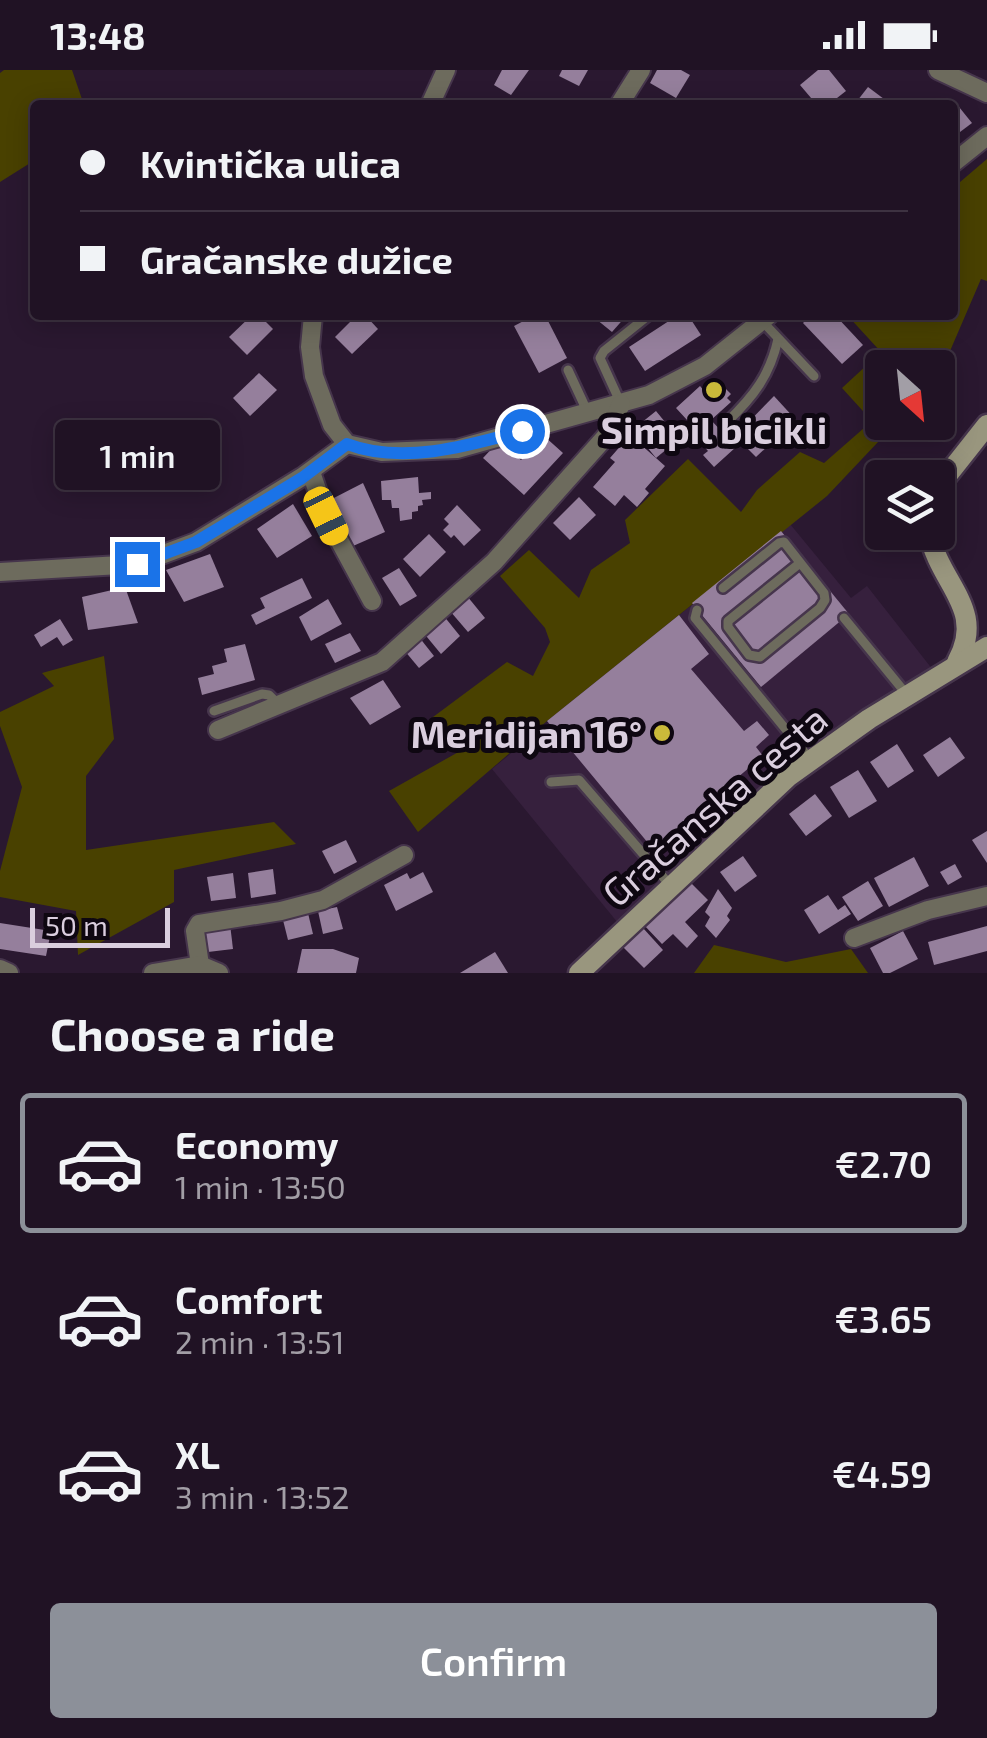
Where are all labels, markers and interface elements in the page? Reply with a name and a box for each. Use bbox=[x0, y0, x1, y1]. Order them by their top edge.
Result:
text: 13:48 bbox=[50, 12, 146, 58]
text: Kvintička ulica bbox=[140, 140, 401, 186]
text: Gračanske dužice bbox=[140, 236, 453, 282]
north arrow bbox=[865, 350, 955, 440]
map controls bbox=[865, 350, 955, 550]
marker: Simpil bicikli bbox=[703, 379, 725, 401]
place label: Simpil bicikli bbox=[601, 406, 827, 452]
route start bbox=[500, 409, 545, 454]
callout: 1 min bbox=[54, 419, 220, 489]
text: 1 min bbox=[100, 436, 175, 474]
button: layers bbox=[865, 460, 955, 550]
car bbox=[299, 482, 353, 550]
route end bbox=[115, 542, 160, 587]
street label: Gračanska cesta bbox=[592, 695, 836, 915]
place label: Meridijan 16° bbox=[411, 710, 642, 756]
marker: Meridijan 16° bbox=[651, 722, 673, 744]
scale bar bbox=[30, 903, 170, 948]
text: 50 m bbox=[45, 908, 108, 942]
text: Choose a ride bbox=[50, 1006, 335, 1060]
icon: car bbox=[55, 1118, 145, 1208]
text: Economy bbox=[175, 1121, 339, 1167]
text: €2.70 bbox=[835, 1140, 932, 1186]
text: 1 min · 13:50 bbox=[175, 1167, 346, 1205]
icon: car bbox=[55, 1273, 145, 1363]
text: Comfort bbox=[175, 1276, 323, 1322]
text: €3.65 bbox=[834, 1295, 932, 1341]
text: 2 min · 13:51 bbox=[175, 1322, 344, 1360]
icon: car bbox=[55, 1428, 145, 1518]
text: XL bbox=[175, 1431, 220, 1477]
text: €4.59 bbox=[832, 1450, 932, 1496]
text: 3 min · 13:52 bbox=[175, 1477, 350, 1515]
button: Confirm bbox=[50, 1603, 937, 1718]

